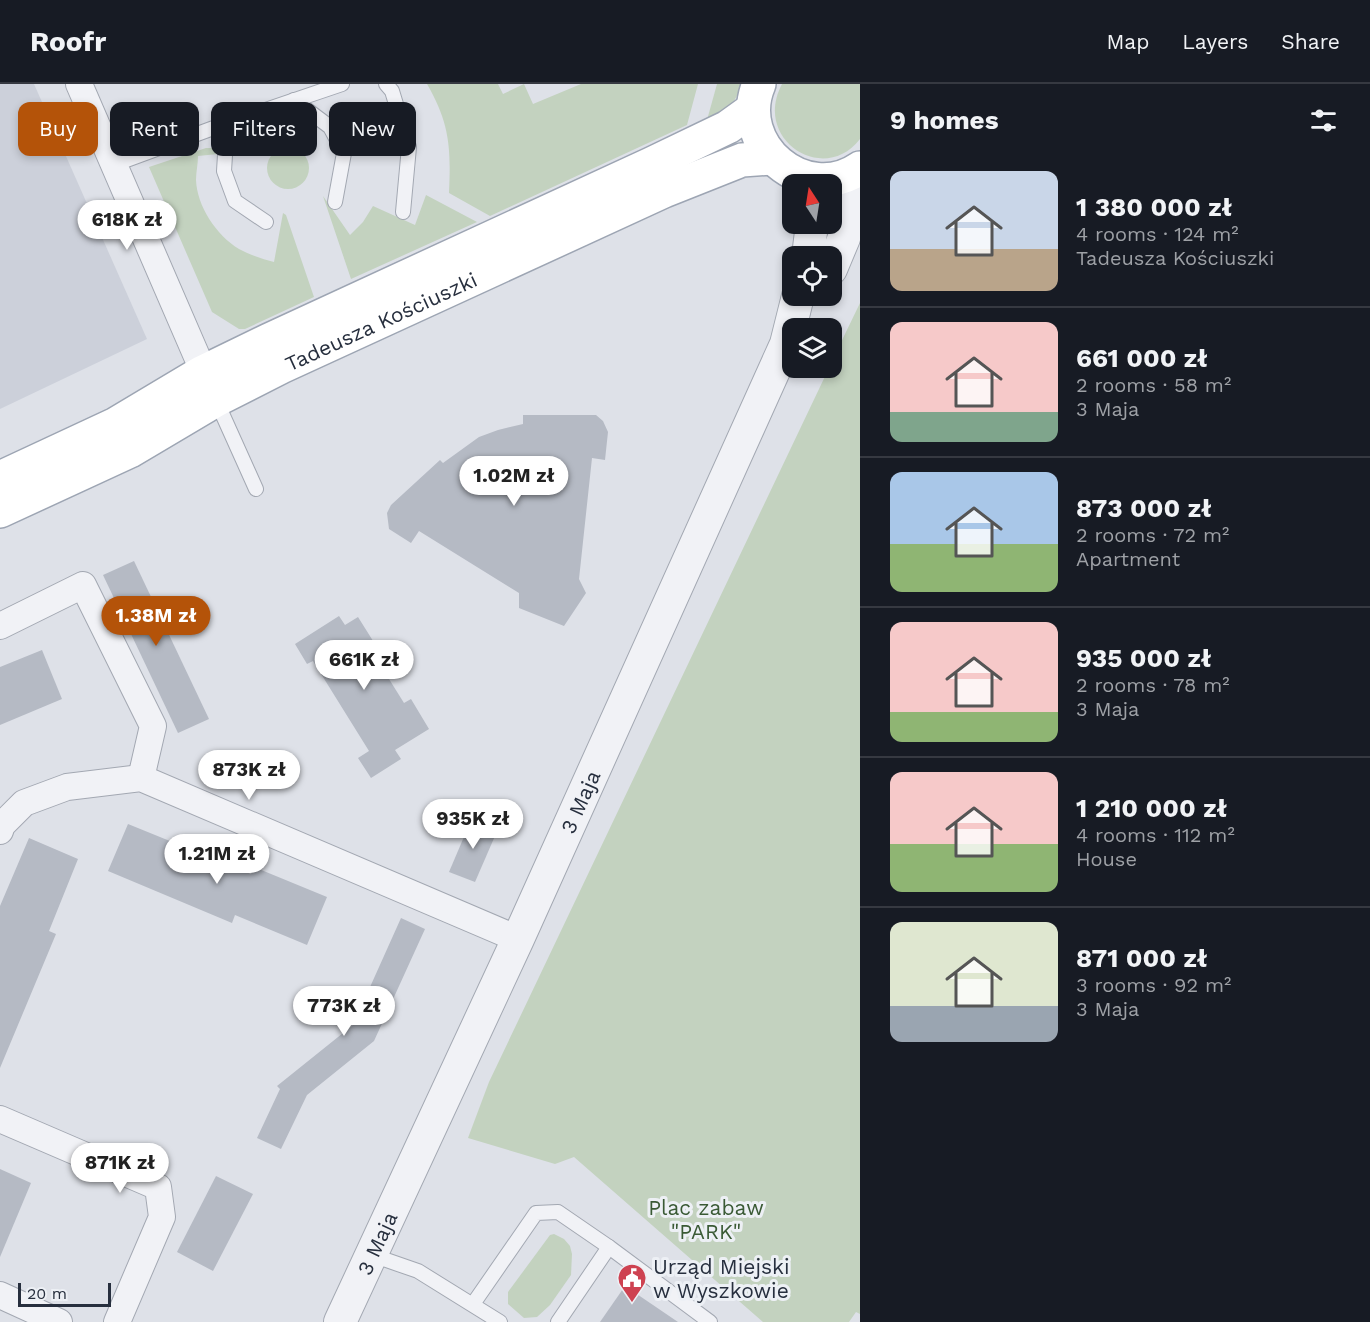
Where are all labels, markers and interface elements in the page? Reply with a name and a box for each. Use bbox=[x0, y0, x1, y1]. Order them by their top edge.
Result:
text: Roofr bbox=[30, 25, 106, 58]
text: Map bbox=[1106, 29, 1149, 54]
text: Layers bbox=[1182, 29, 1248, 54]
text: Share bbox=[1281, 29, 1340, 54]
chip: Buy bbox=[18, 102, 98, 156]
chip: Rent bbox=[110, 102, 199, 156]
chip: Filters bbox=[211, 102, 317, 156]
chip: New bbox=[329, 102, 416, 156]
icon: filters bbox=[1307, 104, 1340, 137]
text: 9 homes bbox=[890, 105, 999, 135]
north arrow bbox=[782, 174, 842, 234]
map controls bbox=[782, 174, 842, 378]
text: 1 380 000 zł bbox=[1076, 192, 1232, 222]
icon: home bbox=[938, 195, 1010, 267]
pin: 618K zł bbox=[72, 200, 182, 251]
text: 618K zł bbox=[92, 207, 162, 231]
text: 4 rooms · 124 m² bbox=[1076, 222, 1239, 246]
button: locate bbox=[782, 246, 842, 306]
text: Tadeusza Kościuszki bbox=[1076, 246, 1274, 270]
street label: Tadeusza Kościuszki bbox=[281, 266, 481, 376]
button: layers bbox=[782, 318, 842, 378]
text: 661 000 zł bbox=[1076, 343, 1208, 373]
icon: home bbox=[938, 346, 1010, 418]
text: 2 rooms · 58 m² bbox=[1076, 373, 1231, 397]
text: 3 Maja bbox=[1076, 397, 1139, 421]
pin: 1.02M zł bbox=[452, 456, 576, 507]
text: 1.02M zł bbox=[473, 463, 555, 487]
text: 873 000 zł bbox=[1076, 493, 1212, 523]
icon: home bbox=[938, 496, 1010, 568]
text: 2 rooms · 72 m² bbox=[1076, 523, 1229, 547]
text: Apartment bbox=[1076, 547, 1180, 571]
pin: 1.38M zł bbox=[94, 596, 218, 647]
text: 1.38M zł bbox=[115, 603, 197, 627]
pin: 661K zł bbox=[309, 640, 419, 691]
text: 935 000 zł bbox=[1076, 643, 1211, 673]
icon: home bbox=[938, 646, 1010, 718]
text: 661K zł bbox=[329, 647, 399, 671]
text: 2 rooms · 78 m² bbox=[1076, 673, 1230, 697]
text: 3 Maja bbox=[1076, 697, 1139, 721]
pin: 873K zł bbox=[194, 750, 304, 801]
text: 873K zł bbox=[212, 757, 286, 781]
street label: 3 Maja bbox=[555, 766, 605, 837]
text: 1 210 000 zł bbox=[1076, 793, 1227, 823]
icon: home bbox=[938, 796, 1010, 868]
pin: 935K zł bbox=[418, 799, 528, 850]
text: 935K zł bbox=[436, 806, 510, 830]
text: 4 rooms · 112 m² bbox=[1076, 823, 1235, 847]
pin: 1.21M zł bbox=[155, 834, 279, 885]
text: 1.21M zł bbox=[178, 841, 256, 865]
text: House bbox=[1076, 847, 1137, 871]
text: 871 000 zł bbox=[1076, 943, 1207, 973]
icon: home bbox=[938, 946, 1010, 1018]
text: 3 rooms · 92 m² bbox=[1076, 973, 1231, 997]
pin: 773K zł bbox=[289, 986, 399, 1037]
text: 773K zł bbox=[307, 993, 381, 1017]
text: 3 Maja bbox=[1076, 997, 1139, 1021]
pin: 871K zł bbox=[65, 1143, 175, 1194]
text: 871K zł bbox=[85, 1150, 155, 1174]
park label: Plac zabaw "PARK" bbox=[648, 1195, 764, 1244]
street label: 3 Maja bbox=[351, 1208, 402, 1279]
place label: Urząd Miejski w Wyszkowie bbox=[653, 1254, 790, 1303]
public building icon: Urząd Miejski w Wyszkowie bbox=[616, 1262, 648, 1304]
scale bar bbox=[18, 1280, 111, 1308]
text: 20 m bbox=[27, 1284, 67, 1303]

